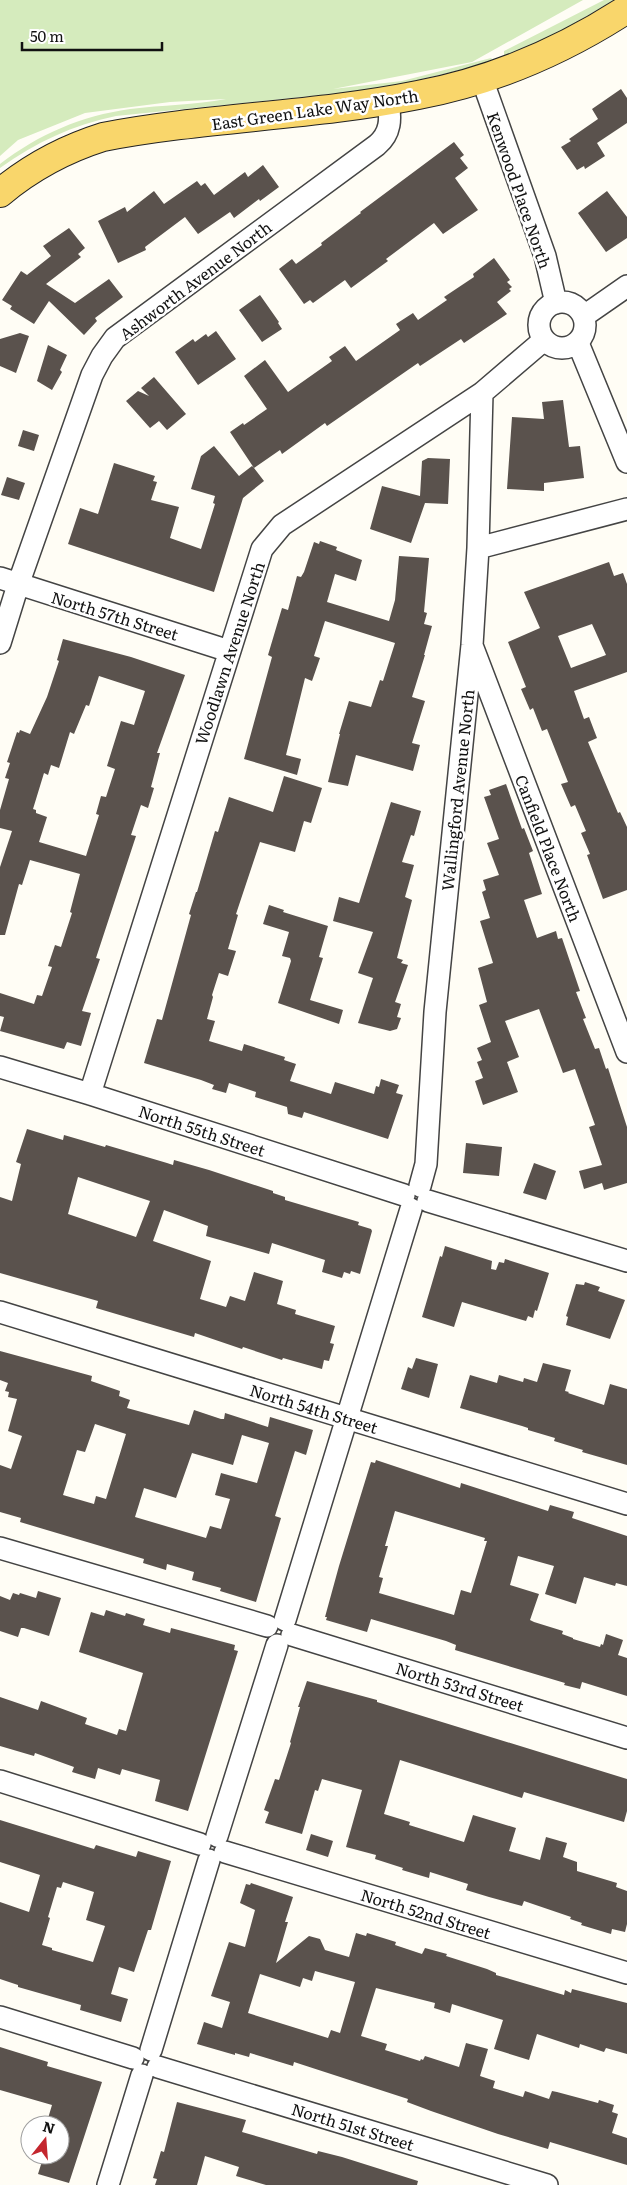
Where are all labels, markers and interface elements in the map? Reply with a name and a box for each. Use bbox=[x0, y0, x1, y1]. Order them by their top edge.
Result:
scale bar bbox=[22, 20, 162, 52]
text: 50 m bbox=[30, 24, 64, 47]
street label: East Green Lake Way North bbox=[210, 83, 420, 135]
street label: Kenwood Place North bbox=[482, 108, 558, 272]
street label: Ashworth Avenue North bbox=[114, 214, 277, 345]
street label: Woodlawn Avenue North bbox=[188, 558, 270, 748]
street label: North 57th Street bbox=[48, 584, 182, 646]
street label: Wallingford Avenue North bbox=[434, 687, 480, 892]
street label: Canfield Place North bbox=[510, 771, 588, 925]
street label: North 55th Street bbox=[136, 1098, 269, 1162]
street label: North 54th Street bbox=[247, 1377, 381, 1439]
street label: North 53rd Street bbox=[393, 1655, 527, 1717]
street label: North 52nd Street bbox=[358, 1882, 495, 1944]
street label: North 51st Street bbox=[289, 2096, 418, 2156]
north arrow bbox=[20, 2115, 70, 2165]
text: N bbox=[41, 2115, 58, 2138]

